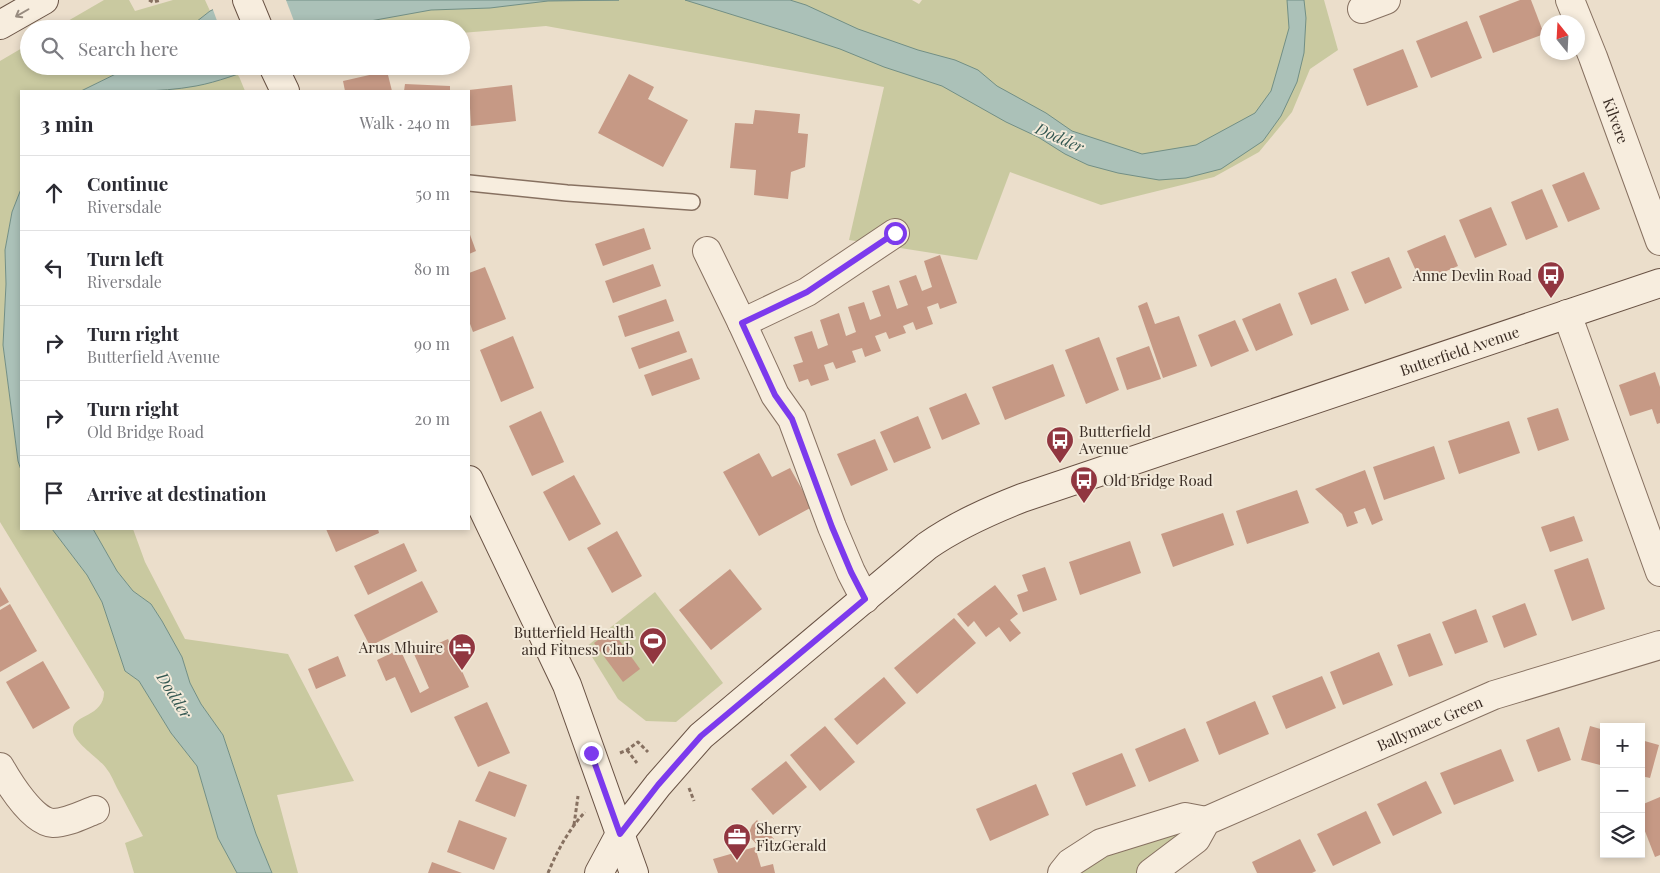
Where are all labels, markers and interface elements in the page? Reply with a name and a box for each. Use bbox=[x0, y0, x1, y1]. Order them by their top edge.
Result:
one-way arrow bbox=[15, 8, 30, 18]
north arrow bbox=[1540, 15, 1585, 60]
search box bbox=[20, 20, 470, 75]
icon: search bbox=[38, 34, 66, 62]
text: Search here bbox=[78, 35, 178, 61]
street label: Kilvere bbox=[1599, 95, 1634, 146]
text: 3 min bbox=[40, 109, 94, 137]
text: Walk · 240 m bbox=[360, 112, 450, 133]
water label: Dodder bbox=[1032, 117, 1088, 157]
text: Continue bbox=[87, 170, 168, 196]
icon: ahead bbox=[40, 179, 68, 207]
text: 50 m bbox=[416, 183, 450, 204]
text: Riversdale bbox=[87, 196, 162, 217]
route start bbox=[884, 222, 907, 245]
text: Turn left bbox=[87, 245, 164, 271]
icon: left bbox=[40, 254, 68, 282]
text: 80 m bbox=[414, 258, 450, 279]
bus stop icon: Anne Devlin Road bbox=[1536, 260, 1566, 299]
place label: Anne Devlin Road bbox=[1411, 265, 1532, 285]
text: Riversdale bbox=[87, 271, 162, 292]
text: Turn right bbox=[87, 320, 179, 346]
street label: Butterfield Avenue bbox=[1397, 321, 1522, 380]
icon: right bbox=[40, 329, 68, 357]
text: 90 m bbox=[414, 333, 450, 354]
text: Butterfield Avenue bbox=[87, 346, 220, 367]
text: Turn right bbox=[87, 395, 179, 421]
icon: right bbox=[40, 404, 68, 432]
text: 20 m bbox=[415, 408, 450, 429]
text: Old Bridge Road bbox=[87, 421, 204, 442]
place label: Butterfield Avenue bbox=[1078, 421, 1151, 458]
bus stop icon: Butterfield Avenue bbox=[1045, 425, 1075, 464]
bus stop icon: Old Bridge Road bbox=[1069, 465, 1099, 504]
place label: Old Bridge Road bbox=[1103, 470, 1213, 490]
icon: arrive bbox=[40, 479, 68, 507]
text: Arrive at destination bbox=[87, 480, 267, 506]
place label: Butterfield Health and Fitness Club bbox=[514, 622, 634, 659]
sports icon: Butterfield Health and Fitness Club bbox=[638, 626, 668, 665]
hotel icon: Arus Mhuire bbox=[447, 632, 477, 671]
place label: Arus Mhuire bbox=[358, 637, 443, 657]
water label: Dodder bbox=[152, 667, 198, 723]
street label: Ballymace Green bbox=[1374, 691, 1486, 755]
map controls bbox=[1600, 723, 1645, 858]
button: + bbox=[1600, 723, 1645, 768]
route end bbox=[580, 742, 603, 765]
button: − bbox=[1600, 768, 1645, 813]
button: layers bbox=[1600, 813, 1645, 858]
place label: Sherry FitzGerald bbox=[756, 818, 827, 855]
office icon: Sherry FitzGerald bbox=[722, 822, 752, 861]

